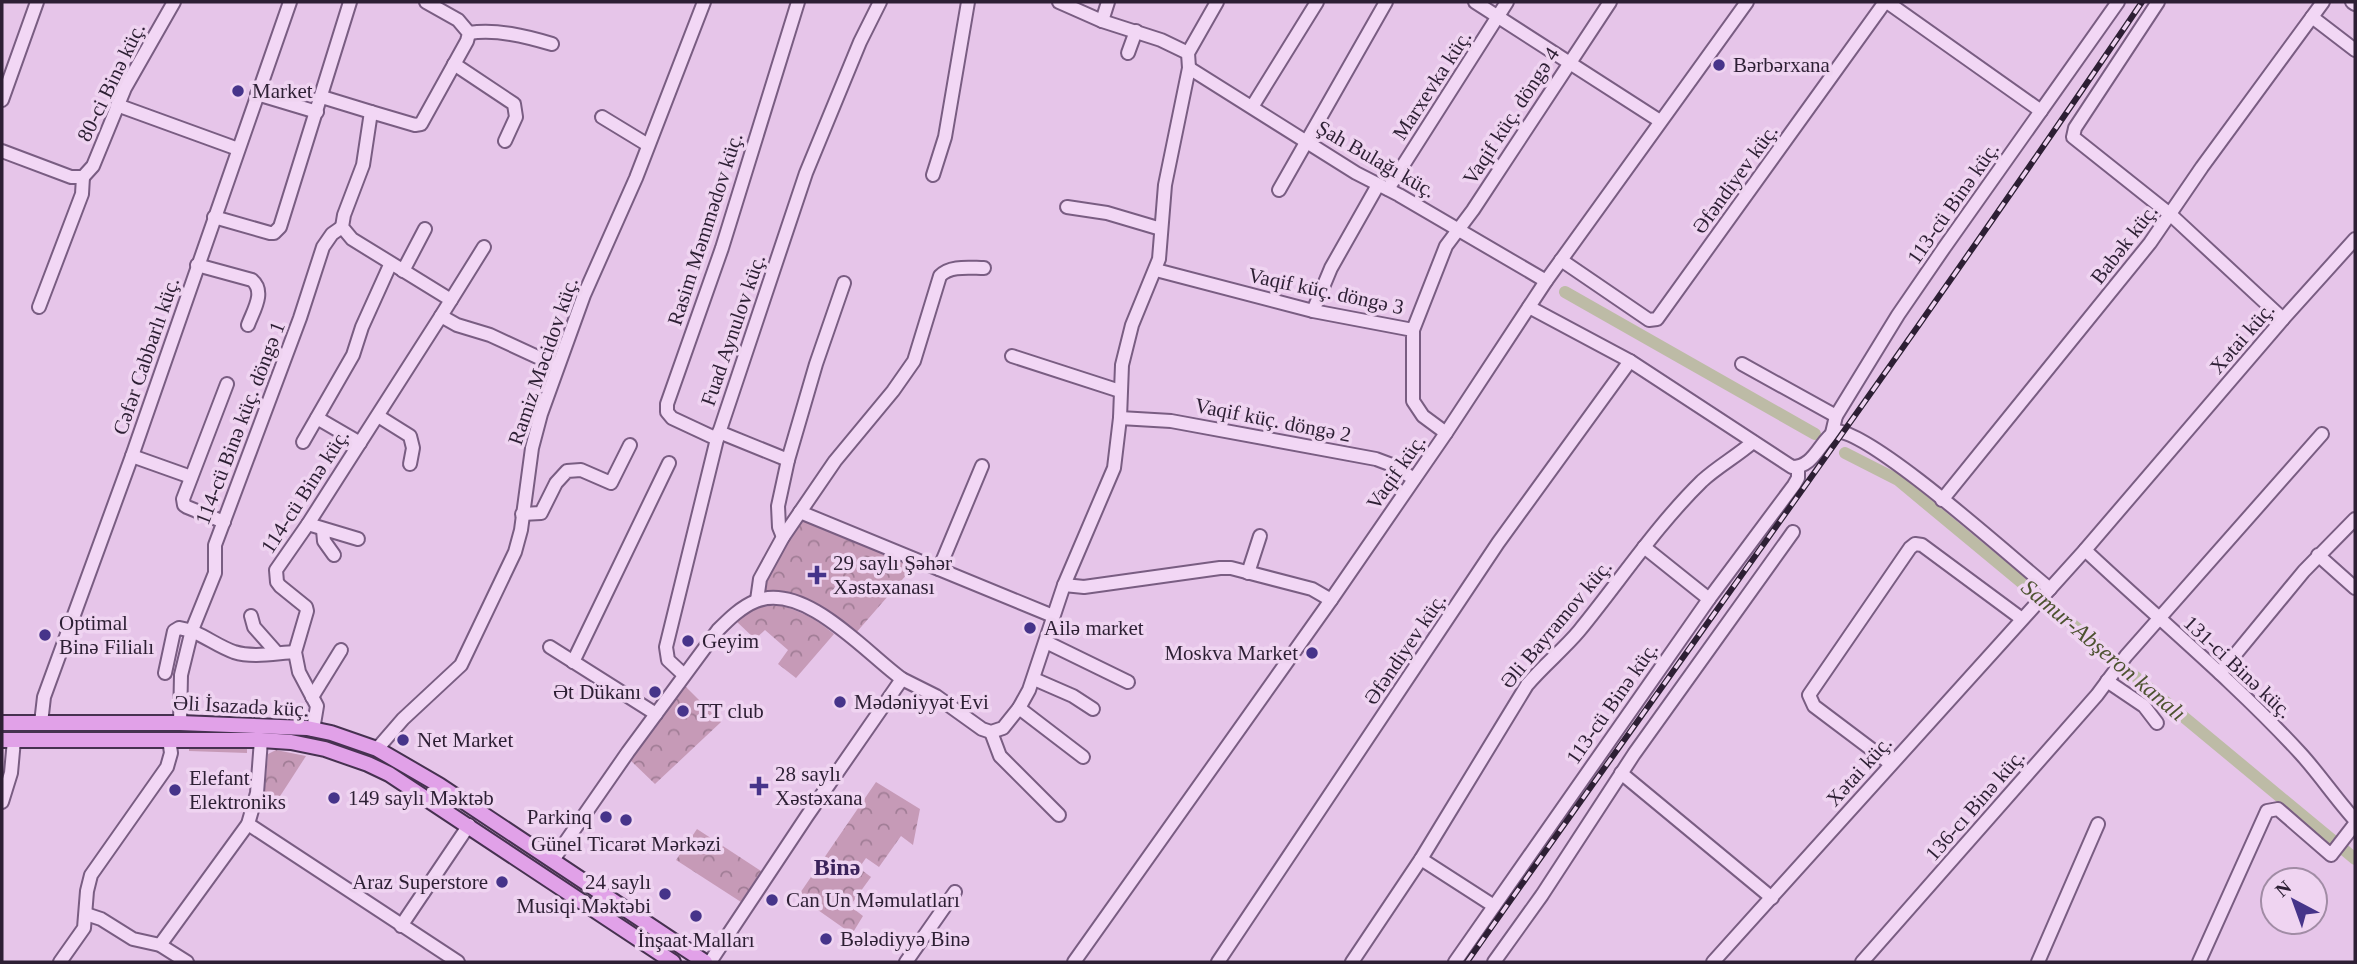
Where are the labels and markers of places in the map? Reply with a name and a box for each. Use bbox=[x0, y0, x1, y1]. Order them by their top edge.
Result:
place label: Bərbərxana bbox=[1733, 53, 1830, 77]
marker: Bərbərxana bbox=[1711, 57, 1727, 73]
place label: Market bbox=[252, 79, 313, 103]
marker: Market bbox=[230, 83, 246, 99]
place label: 29 saylı Şəhər Xəstəxanası bbox=[833, 551, 952, 599]
marker: 29 saylı Şəhər Xəstəxanası bbox=[807, 565, 827, 585]
place label: Optimal Binə Filialı bbox=[59, 611, 154, 659]
place label: Ailә market bbox=[1044, 616, 1144, 640]
marker: Ailә market bbox=[1022, 620, 1038, 636]
marker: Optimal Binə Filialı bbox=[37, 627, 53, 643]
place label: Geyim bbox=[702, 629, 759, 653]
marker: Geyim bbox=[680, 633, 696, 649]
place label: Moskva Market bbox=[1164, 641, 1298, 665]
marker: Moskva Market bbox=[1304, 645, 1320, 661]
place label: Ət Dükanı bbox=[553, 680, 641, 704]
marker: Ət Dükanı bbox=[647, 684, 663, 700]
place label: Mədəniyyət Evi bbox=[854, 690, 989, 714]
marker: Mədəniyyət Evi bbox=[832, 694, 848, 710]
place label: TT club bbox=[697, 699, 764, 723]
marker: TT club bbox=[675, 703, 691, 719]
place label: Net Market bbox=[417, 728, 513, 752]
marker: Net Market bbox=[395, 732, 411, 748]
place label: 28 saylı Xəstəxana bbox=[775, 762, 863, 810]
place label: Elefant Elektroniks bbox=[189, 766, 286, 814]
marker: 28 saylı Xəstəxana bbox=[749, 776, 769, 796]
marker: Elefant Elektroniks bbox=[167, 782, 183, 798]
place label: 149 saylı Məktəb bbox=[348, 786, 494, 810]
marker: 149 saylı Məktəb bbox=[326, 790, 342, 806]
place label: Parkinq bbox=[527, 805, 592, 829]
marker: Parkinq bbox=[598, 809, 614, 825]
marker: Günel Ticarət Mərkəzi bbox=[618, 812, 634, 828]
place label: Günel Ticarət Mərkəzi bbox=[531, 832, 721, 856]
place label: Araz Superstore bbox=[352, 870, 488, 894]
place label: 24 saylı Musiqi Məktəbi bbox=[516, 870, 651, 918]
marker: Araz Superstore bbox=[494, 874, 510, 890]
marker: 24 saylı Musiqi Məktəbi bbox=[657, 886, 673, 902]
place label: Can Un Məmulatları bbox=[786, 888, 960, 912]
marker: Can Un Məmulatları bbox=[764, 892, 780, 908]
marker: İnşaat Malları bbox=[688, 908, 704, 924]
place label: Bələdiyyə Binə bbox=[840, 927, 970, 951]
place label: İnşaat Malları bbox=[637, 928, 755, 952]
marker: Bələdiyyə Binə bbox=[818, 931, 834, 947]

